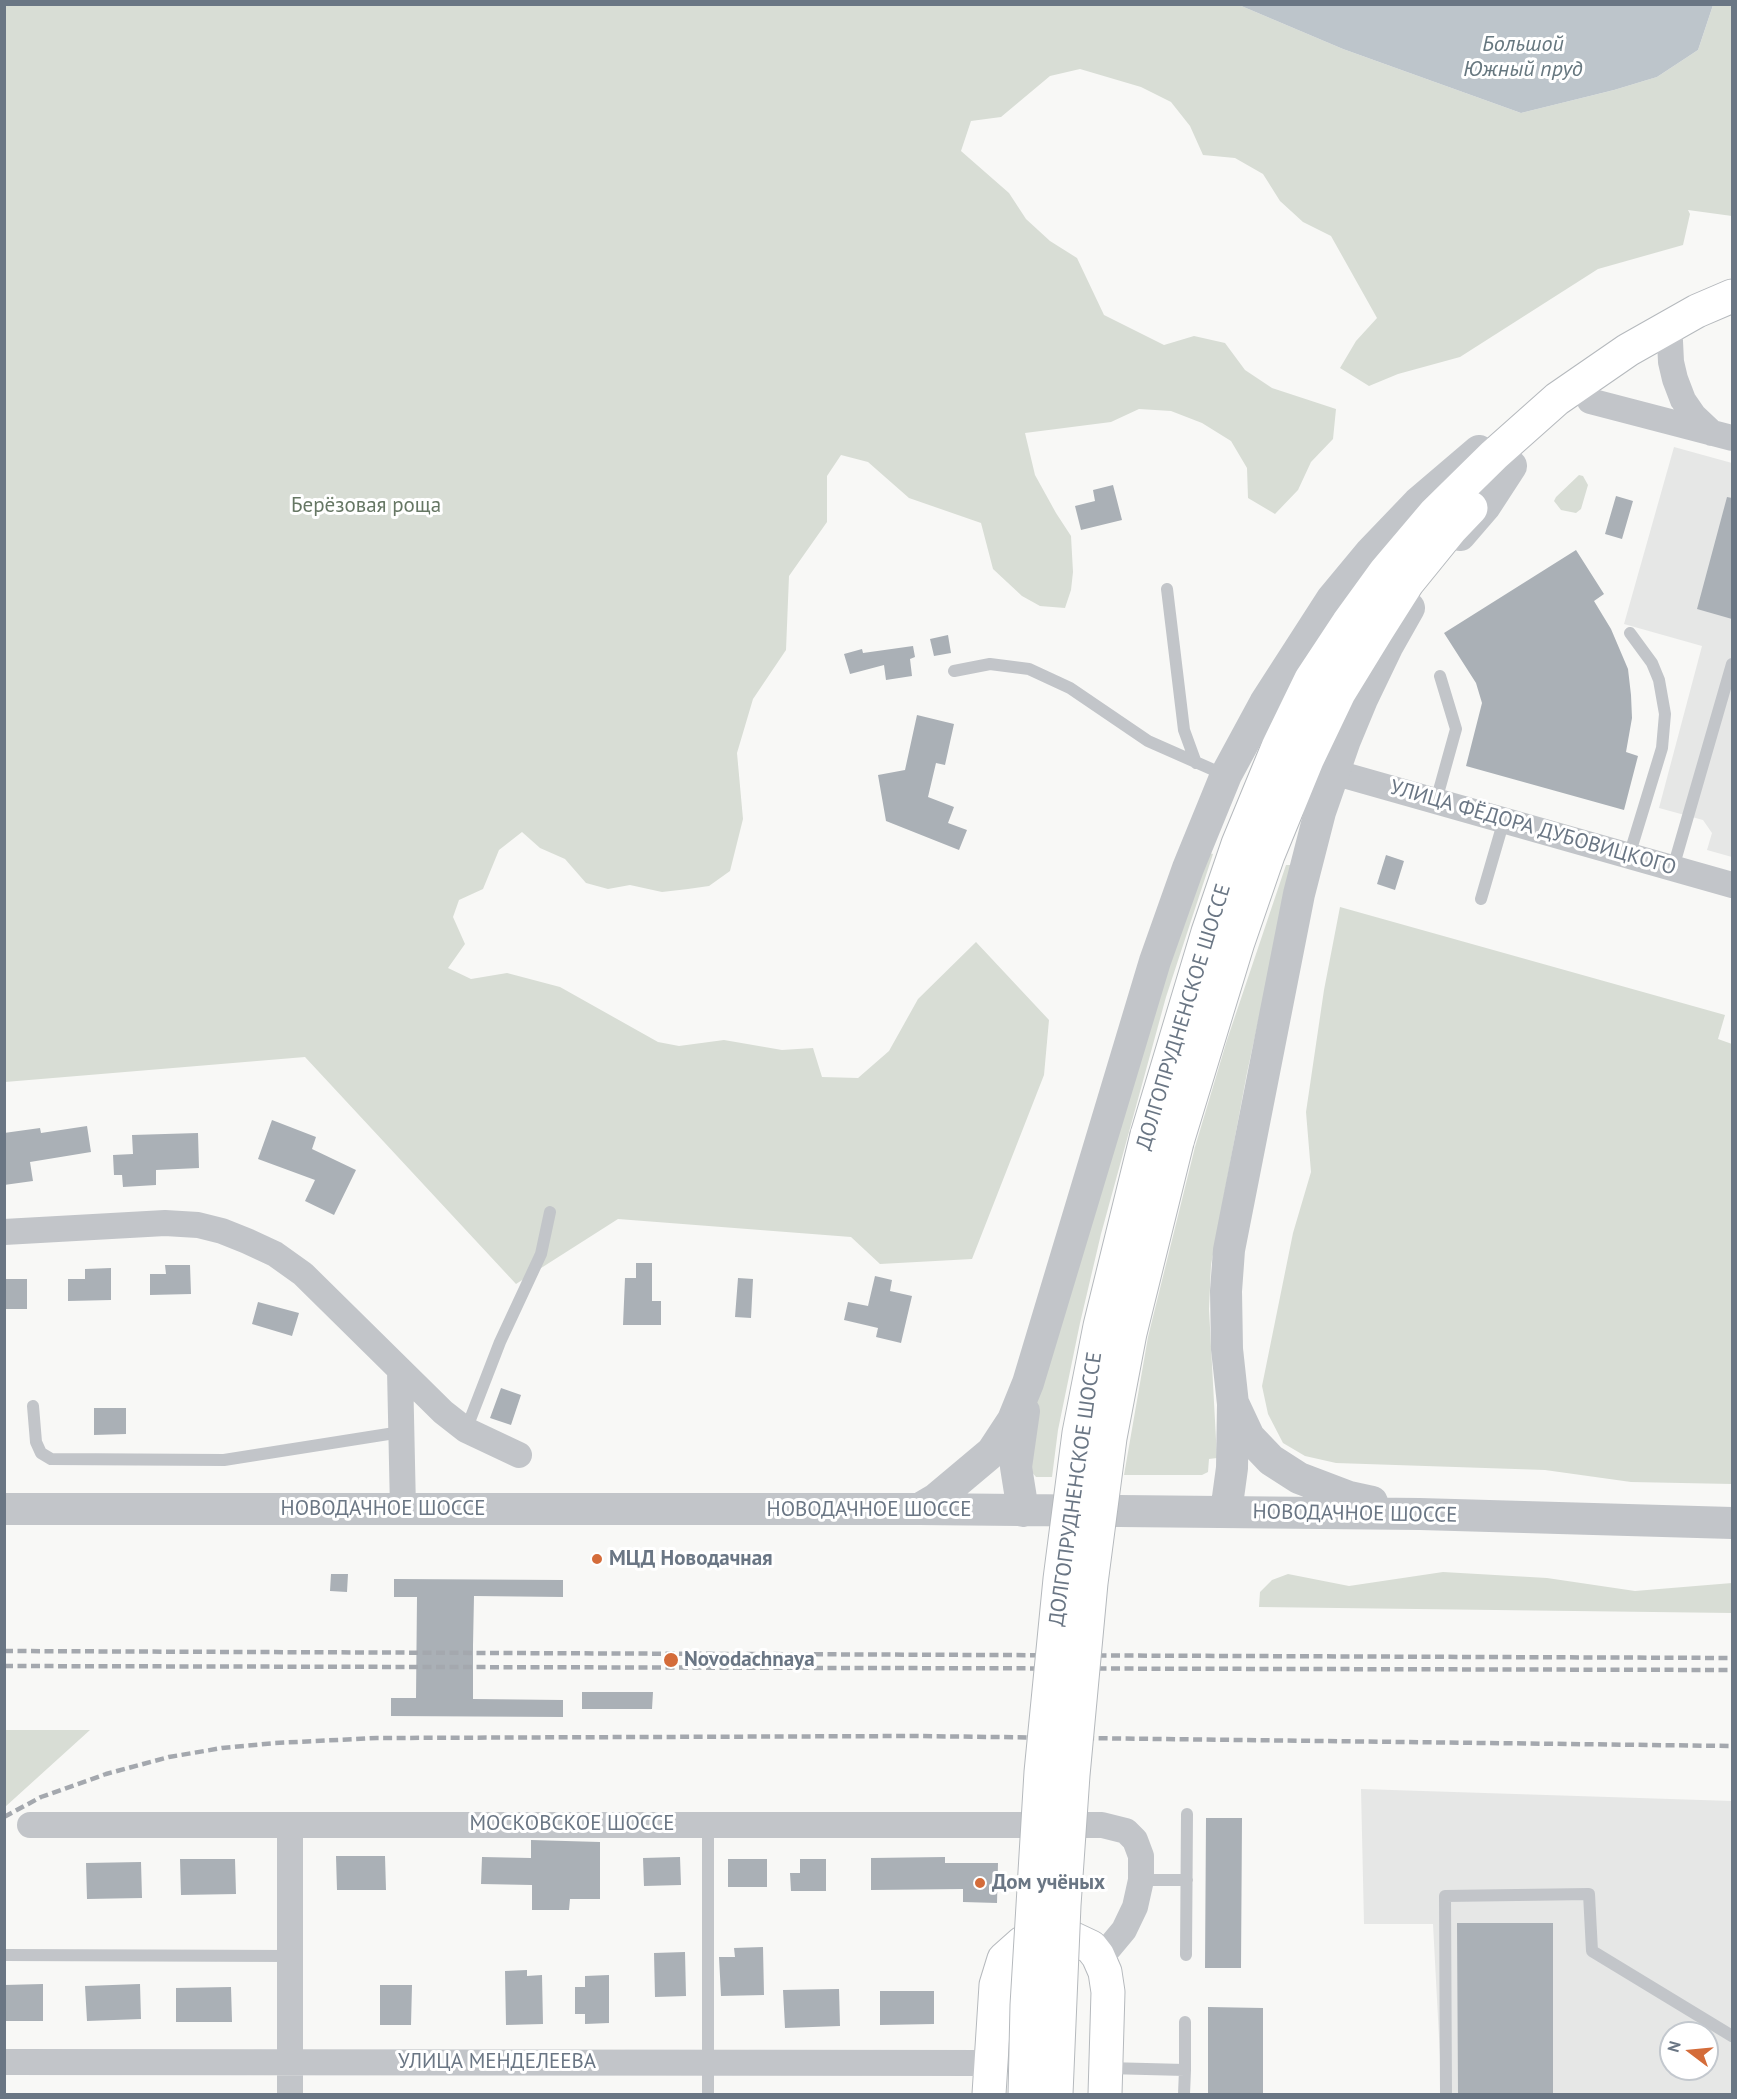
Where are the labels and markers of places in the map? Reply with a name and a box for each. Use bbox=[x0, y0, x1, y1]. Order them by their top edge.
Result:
place label: МЦД Новодачная bbox=[609, 1546, 773, 1572]
marker: МЦД Новодачная bbox=[590, 1552, 604, 1566]
place label: Novodachnaya bbox=[684, 1647, 815, 1673]
marker: Novodachnaya bbox=[662, 1651, 680, 1669]
place label: Дом учёных bbox=[992, 1870, 1105, 1896]
marker: Дом учёных bbox=[973, 1876, 987, 1890]

